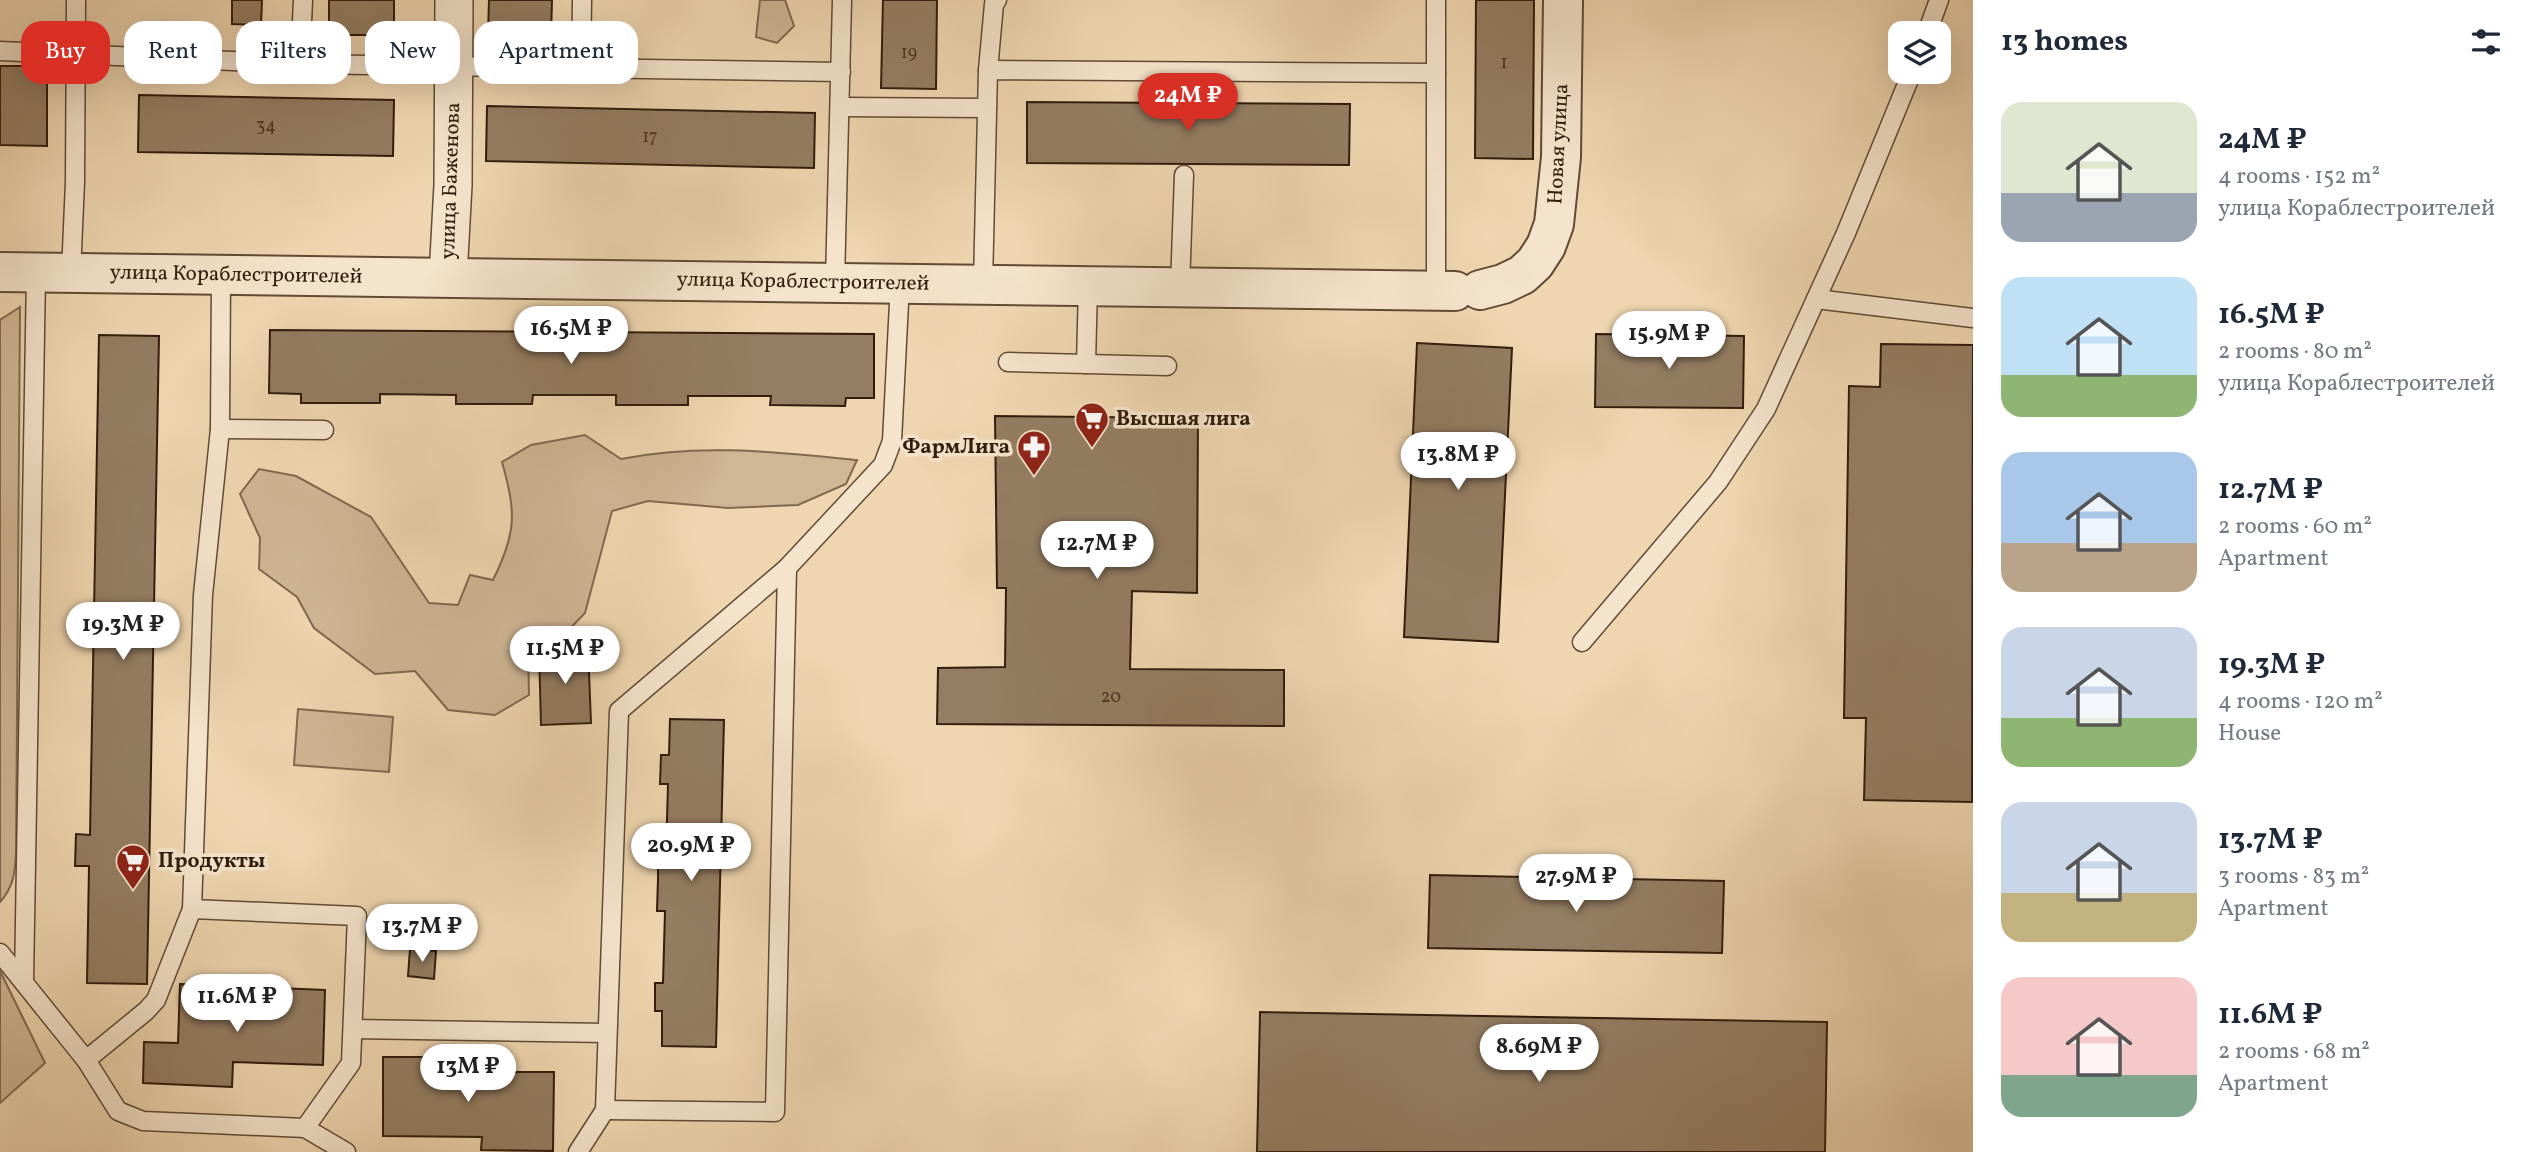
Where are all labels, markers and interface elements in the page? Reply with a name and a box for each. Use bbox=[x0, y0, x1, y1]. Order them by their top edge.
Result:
chip: Buy bbox=[21, 21, 110, 84]
chip: Rent bbox=[124, 21, 222, 84]
chip: Filters bbox=[236, 21, 351, 84]
chip: New bbox=[365, 21, 460, 84]
chip: Apartment bbox=[474, 21, 638, 84]
map controls bbox=[1888, 21, 1951, 84]
button: layers bbox=[1888, 21, 1951, 84]
text: 13 homes bbox=[2001, 21, 2128, 63]
icon: filters bbox=[2467, 23, 2505, 61]
house number: 19 bbox=[901, 41, 917, 66]
house number: 1 bbox=[1501, 51, 1507, 76]
pin: 24M ₽ bbox=[1139, 74, 1237, 133]
text: 24M ₽ bbox=[1154, 80, 1222, 112]
street label: Новая улица bbox=[1541, 83, 1577, 205]
street label: улица Баженова bbox=[434, 102, 468, 260]
house number: 34 bbox=[256, 114, 276, 139]
text: 24M ₽ bbox=[2218, 119, 2307, 161]
house number: 17 bbox=[642, 125, 658, 150]
icon: home bbox=[2057, 130, 2141, 214]
text: 4 rooms · 152 m² bbox=[2218, 161, 2380, 193]
text: улица Кораблестроителей bbox=[2218, 193, 2495, 225]
street label: улица Кораблестроителей bbox=[109, 258, 363, 292]
street label: улица Кораблестроителей bbox=[676, 265, 930, 299]
text: 16.5M ₽ bbox=[2218, 294, 2325, 336]
icon: home bbox=[2057, 305, 2141, 389]
pin: 16.5M ₽ bbox=[506, 306, 636, 366]
pin: 15.9M ₽ bbox=[1604, 312, 1734, 371]
text: 16.5M ₽ bbox=[530, 313, 612, 345]
text: 15.9M ₽ bbox=[1628, 318, 1710, 350]
text: 2 rooms · 80 m² bbox=[2218, 336, 2372, 368]
text: улица Кораблестроителей bbox=[2218, 368, 2495, 400]
supermarket icon: Высшая лига bbox=[1073, 400, 1111, 449]
place label: Высшая лига bbox=[1116, 405, 1251, 434]
pharmacy icon: ФармЛига bbox=[1015, 428, 1053, 477]
place label: ФармЛига bbox=[902, 433, 1010, 462]
pin: 13.8M ₽ bbox=[1393, 433, 1523, 492]
text: 13.8M ₽ bbox=[1417, 439, 1499, 471]
text: 12.7M ₽ bbox=[2218, 469, 2323, 511]
icon: home bbox=[2057, 480, 2141, 564]
text: 2 rooms · 60 m² bbox=[2218, 511, 2372, 543]
pin: 12.7M ₽ bbox=[1032, 522, 1162, 581]
text: 12.7M ₽ bbox=[1057, 528, 1137, 560]
text: Apartment bbox=[2218, 543, 2329, 575]
pin: 19.3M ₽ bbox=[58, 602, 188, 662]
text: 19.3M ₽ bbox=[82, 609, 164, 641]
pin: 11.5M ₽ bbox=[500, 626, 630, 686]
text: 11.5M ₽ bbox=[526, 633, 604, 665]
text: 19.3M ₽ bbox=[2218, 644, 2325, 686]
icon: home bbox=[2057, 655, 2141, 739]
house number: 20 bbox=[1101, 685, 1121, 710]
text: 4 rooms · 120 m² bbox=[2218, 686, 2383, 718]
text: House bbox=[2218, 718, 2281, 750]
text: 13.7M ₽ bbox=[2218, 819, 2323, 861]
pin: 20.9M ₽ bbox=[626, 824, 756, 883]
text: 20.9M ₽ bbox=[647, 830, 735, 862]
icon: home bbox=[2057, 830, 2141, 914]
supermarket icon: Продукты bbox=[114, 842, 152, 891]
place label: Продукты bbox=[158, 847, 265, 876]
pin: 27.9M ₽ bbox=[1511, 855, 1641, 914]
text: 27.9M ₽ bbox=[1535, 861, 1617, 893]
text: 3 rooms · 83 m² bbox=[2218, 861, 2369, 893]
text: Apartment bbox=[2218, 893, 2329, 925]
pin: 13.7M ₽ bbox=[357, 904, 487, 964]
text: 13.7M ₽ bbox=[382, 911, 462, 943]
pin: 11.6M ₽ bbox=[172, 974, 302, 1034]
text: 11.6M ₽ bbox=[197, 981, 277, 1013]
text: 11.6M ₽ bbox=[2218, 994, 2323, 1036]
icon: home bbox=[2057, 1005, 2141, 1089]
pin: 8.69M ₽ bbox=[1474, 1024, 1604, 1084]
text: 8.69M ₽ bbox=[1496, 1031, 1582, 1063]
text: 2 rooms · 68 m² bbox=[2218, 1036, 2370, 1068]
pin: 13M ₽ bbox=[419, 1044, 517, 1104]
text: 13M ₽ bbox=[436, 1051, 500, 1083]
text: Apartment bbox=[2218, 1068, 2329, 1100]

